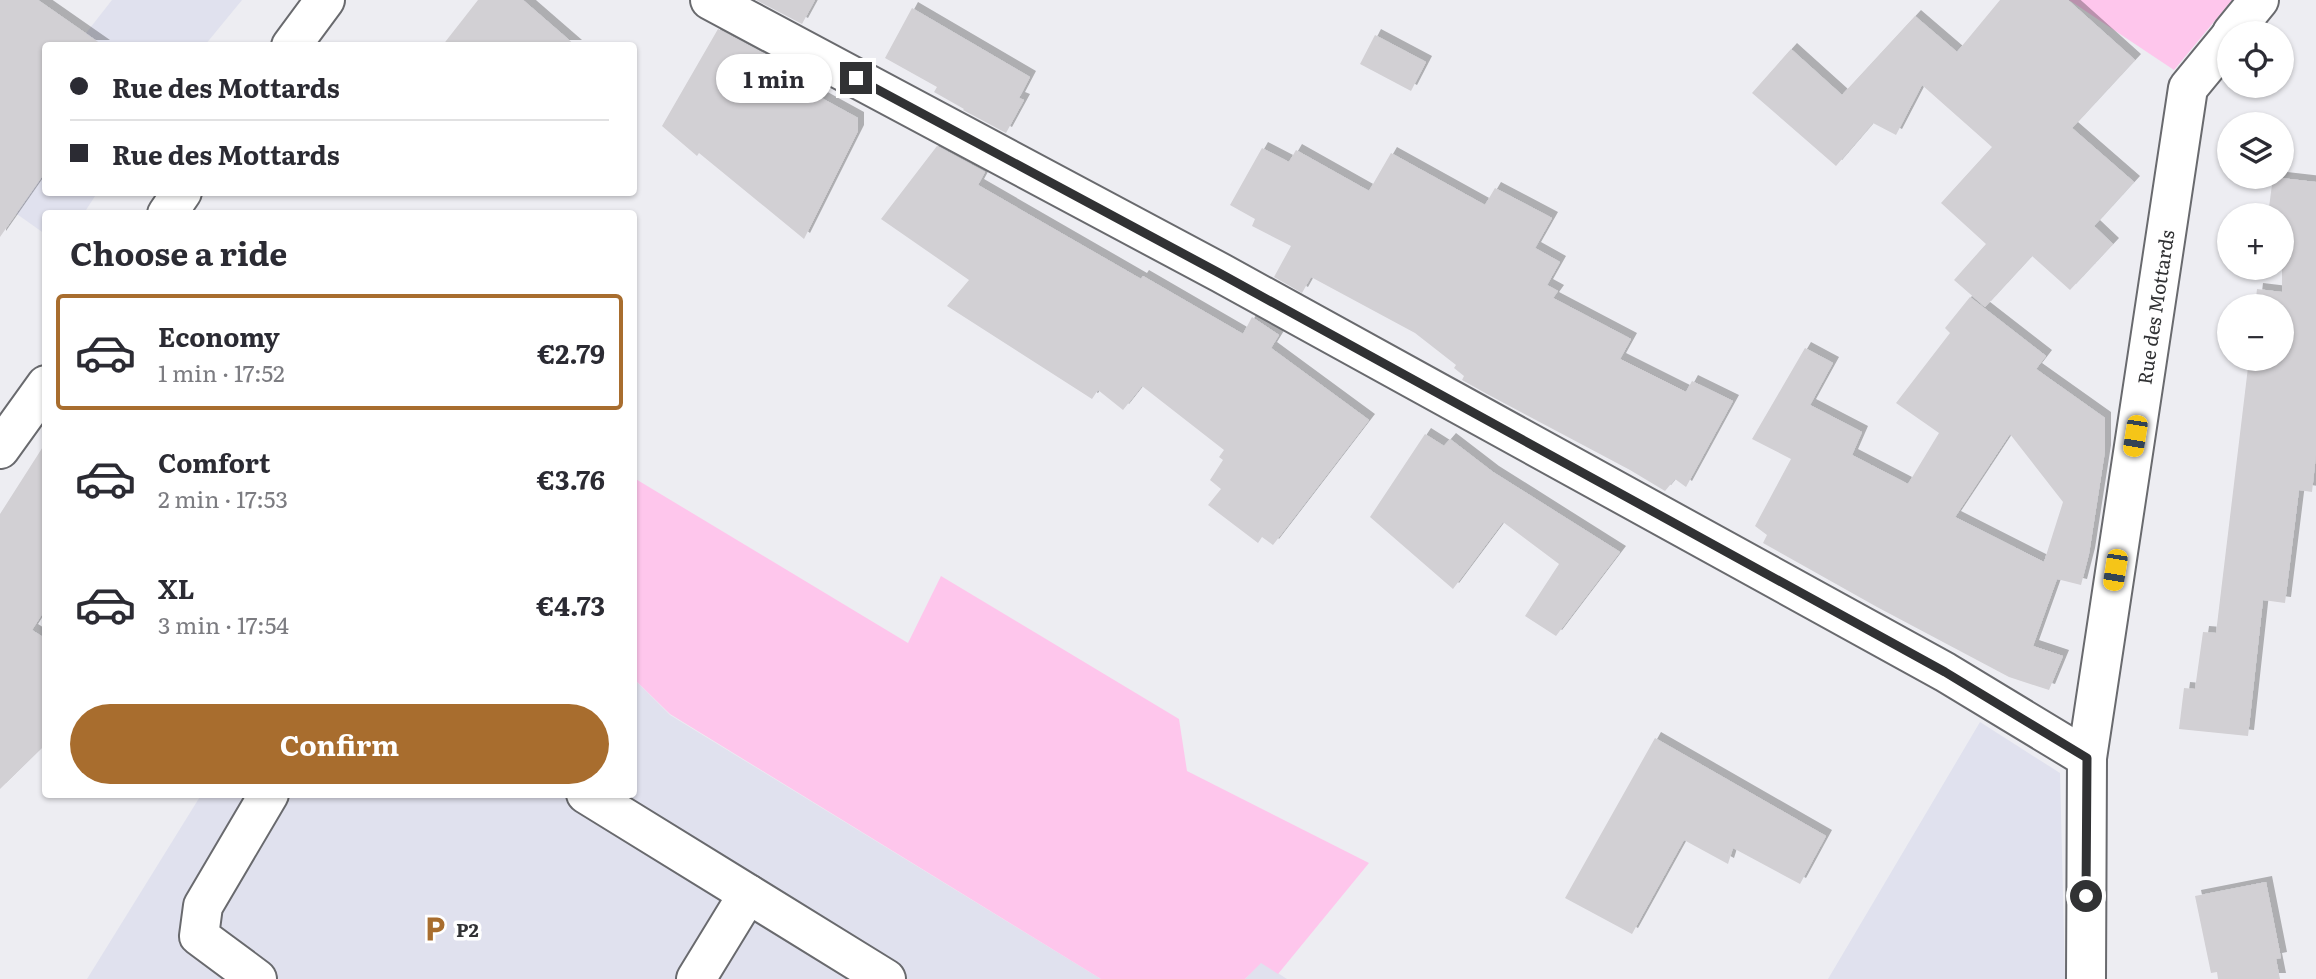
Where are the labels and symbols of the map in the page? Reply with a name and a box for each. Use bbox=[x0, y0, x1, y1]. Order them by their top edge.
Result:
callout: 1 min bbox=[716, 54, 832, 102]
route end bbox=[840, 62, 872, 94]
street label: Rue des Mottards bbox=[2130, 228, 2180, 386]
car bbox=[2122, 414, 2149, 458]
car bbox=[2102, 548, 2129, 592]
route start bbox=[2070, 880, 2102, 912]
parking icon: P2 bbox=[420, 914, 450, 944]
place label: P2 bbox=[456, 915, 479, 943]

